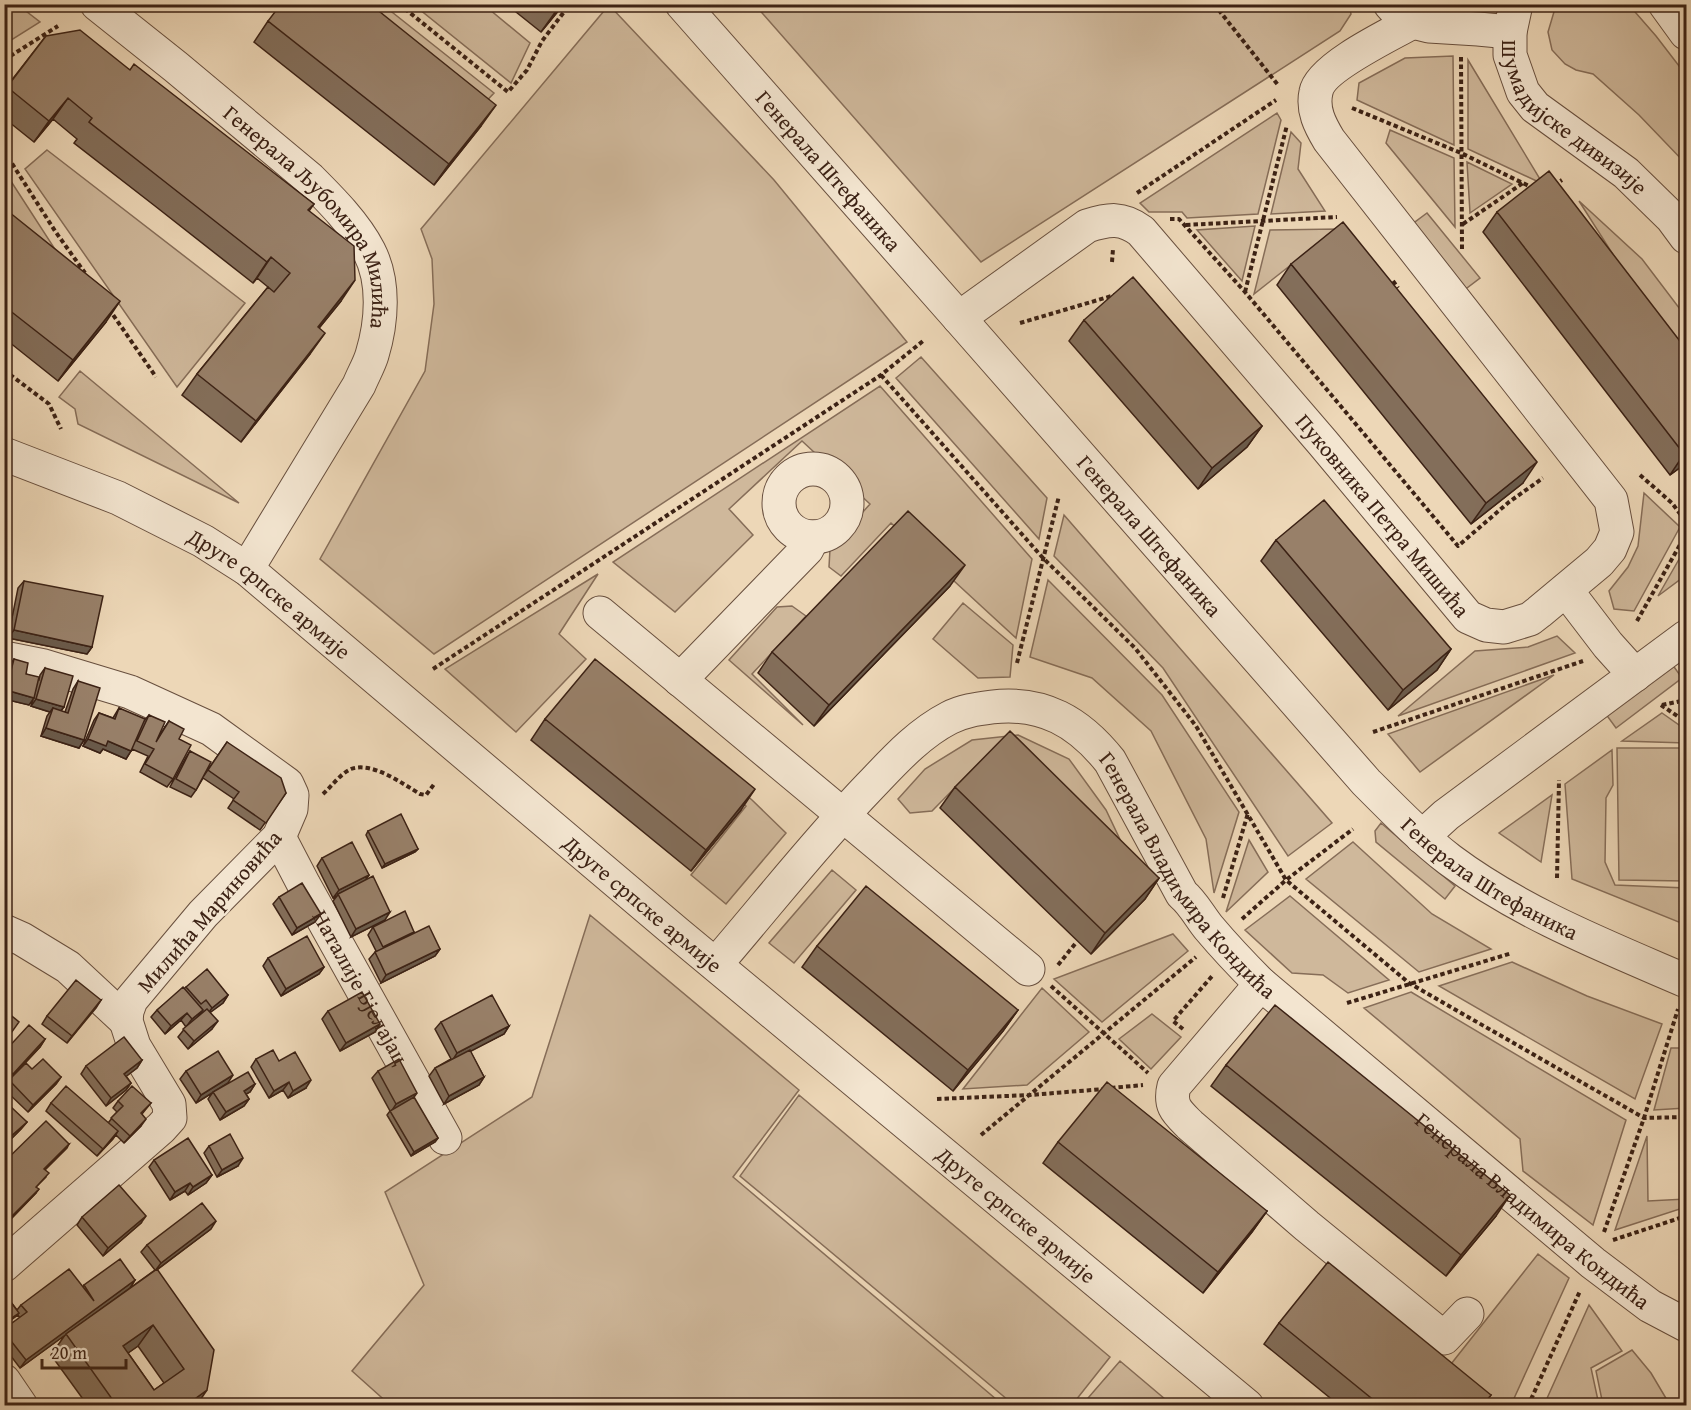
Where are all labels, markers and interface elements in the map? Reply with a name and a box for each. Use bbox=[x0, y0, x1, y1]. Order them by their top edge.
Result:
street label: Шумадијске дивизије bbox=[1494, 40, 1655, 202]
street label: Генерала Штефаника bbox=[749, 83, 909, 259]
street label: Генерала Љубомира Милића bbox=[217, 97, 396, 331]
street label: Пуковника Петра Мишића bbox=[1288, 406, 1478, 624]
street label: Генерала Штефаника bbox=[1070, 447, 1230, 624]
street label: Друге српске армије bbox=[181, 519, 358, 667]
street label: Генерала Владимира Кондића bbox=[1092, 744, 1284, 1007]
street label: Генерала Штефаника bbox=[1394, 809, 1584, 948]
street label: Милића Мариновића bbox=[129, 822, 289, 999]
street label: Друге српске армије bbox=[555, 827, 729, 980]
street label: Наталије Бјелајац bbox=[305, 904, 417, 1071]
street label: Генерала Владимира Кондића bbox=[1408, 1104, 1657, 1317]
street label: Друге српске армије bbox=[929, 1138, 1103, 1291]
scale bar bbox=[42, 1332, 126, 1370]
text: 20 m bbox=[51, 1339, 87, 1366]

